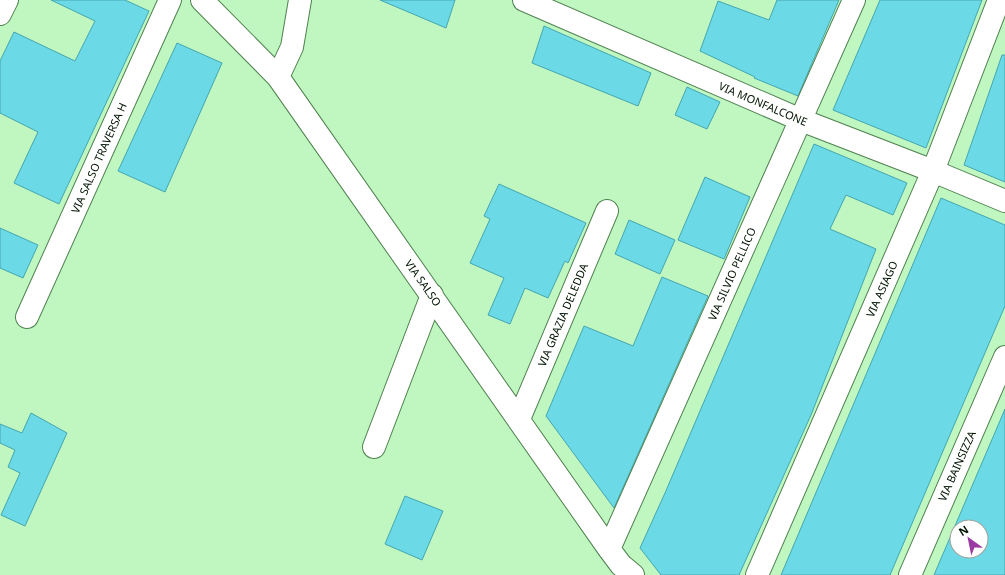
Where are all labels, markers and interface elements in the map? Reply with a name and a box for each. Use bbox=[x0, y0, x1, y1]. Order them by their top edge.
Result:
street label: VIA MONFALCONE bbox=[717, 78, 810, 129]
street label: VIA SALSO TRAVERSA H bbox=[67, 100, 130, 216]
street label: VIA SILVIO PELLICO bbox=[704, 225, 759, 323]
street label: VIA SALSO bbox=[402, 256, 445, 309]
street label: VIA ASIAGO bbox=[862, 258, 901, 319]
street label: VIA GRAZIA DELEDDA bbox=[534, 260, 591, 369]
street label: VIA BAINSIZZA bbox=[934, 427, 979, 504]
north arrow bbox=[949, 519, 989, 559]
text: N bbox=[955, 521, 971, 539]

